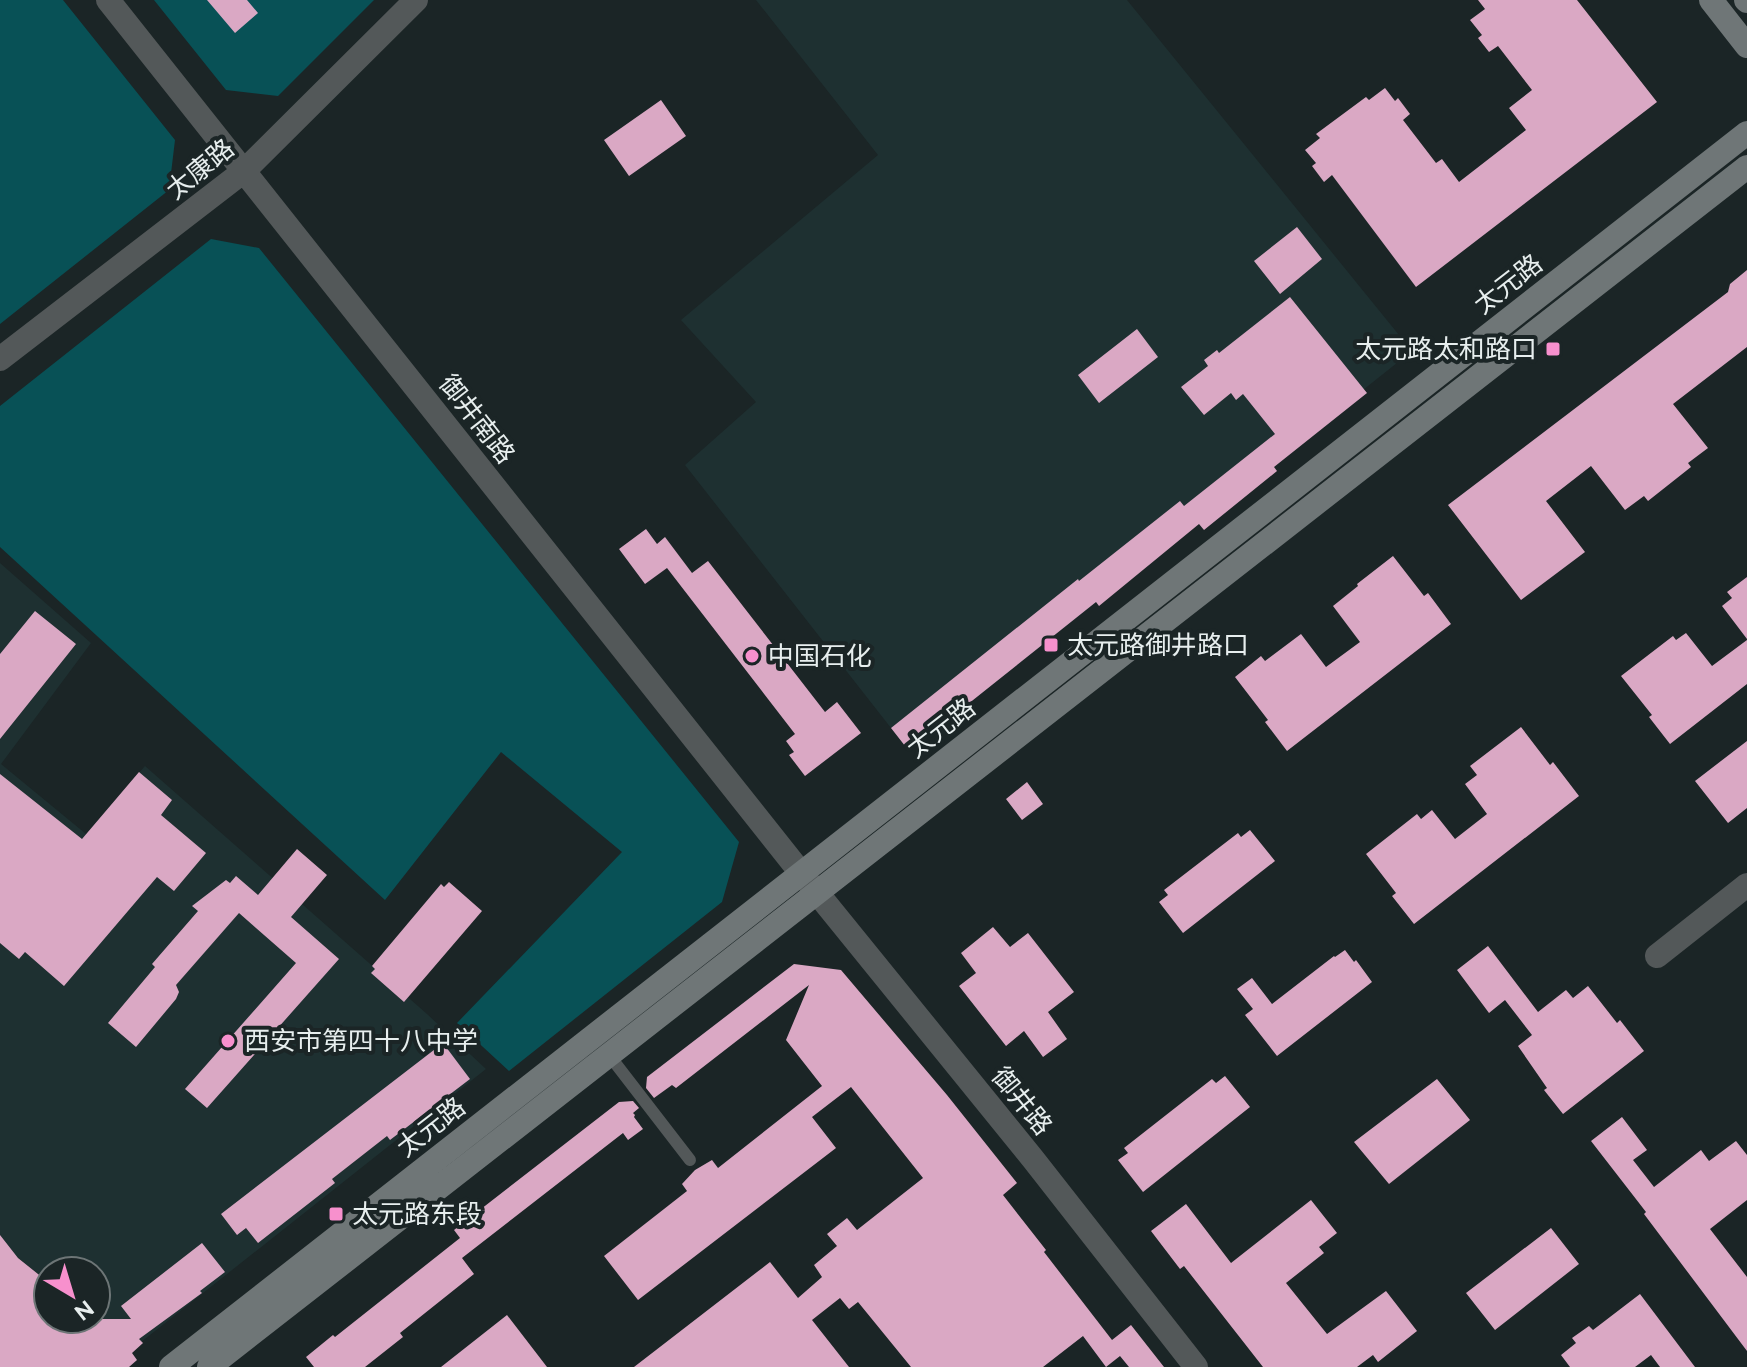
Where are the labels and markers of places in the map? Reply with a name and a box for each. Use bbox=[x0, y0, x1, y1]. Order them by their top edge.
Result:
place label: 太元路太和路口 bbox=[1355, 334, 1537, 364]
marker: 太元路太和路口 bbox=[1544, 340, 1562, 358]
place label: 太元路御井路口 bbox=[1067, 630, 1249, 660]
marker: 太元路御井路口 bbox=[1042, 636, 1060, 654]
place label: 中国石化 bbox=[768, 641, 872, 671]
marker: 中国石化 bbox=[743, 647, 761, 665]
place label: 西安市第四十八中学 bbox=[244, 1026, 478, 1056]
marker: 西安市第四十八中学 bbox=[219, 1032, 237, 1050]
place label: 太元路东段 bbox=[352, 1199, 482, 1229]
marker: 太元路东段 bbox=[327, 1205, 345, 1223]

